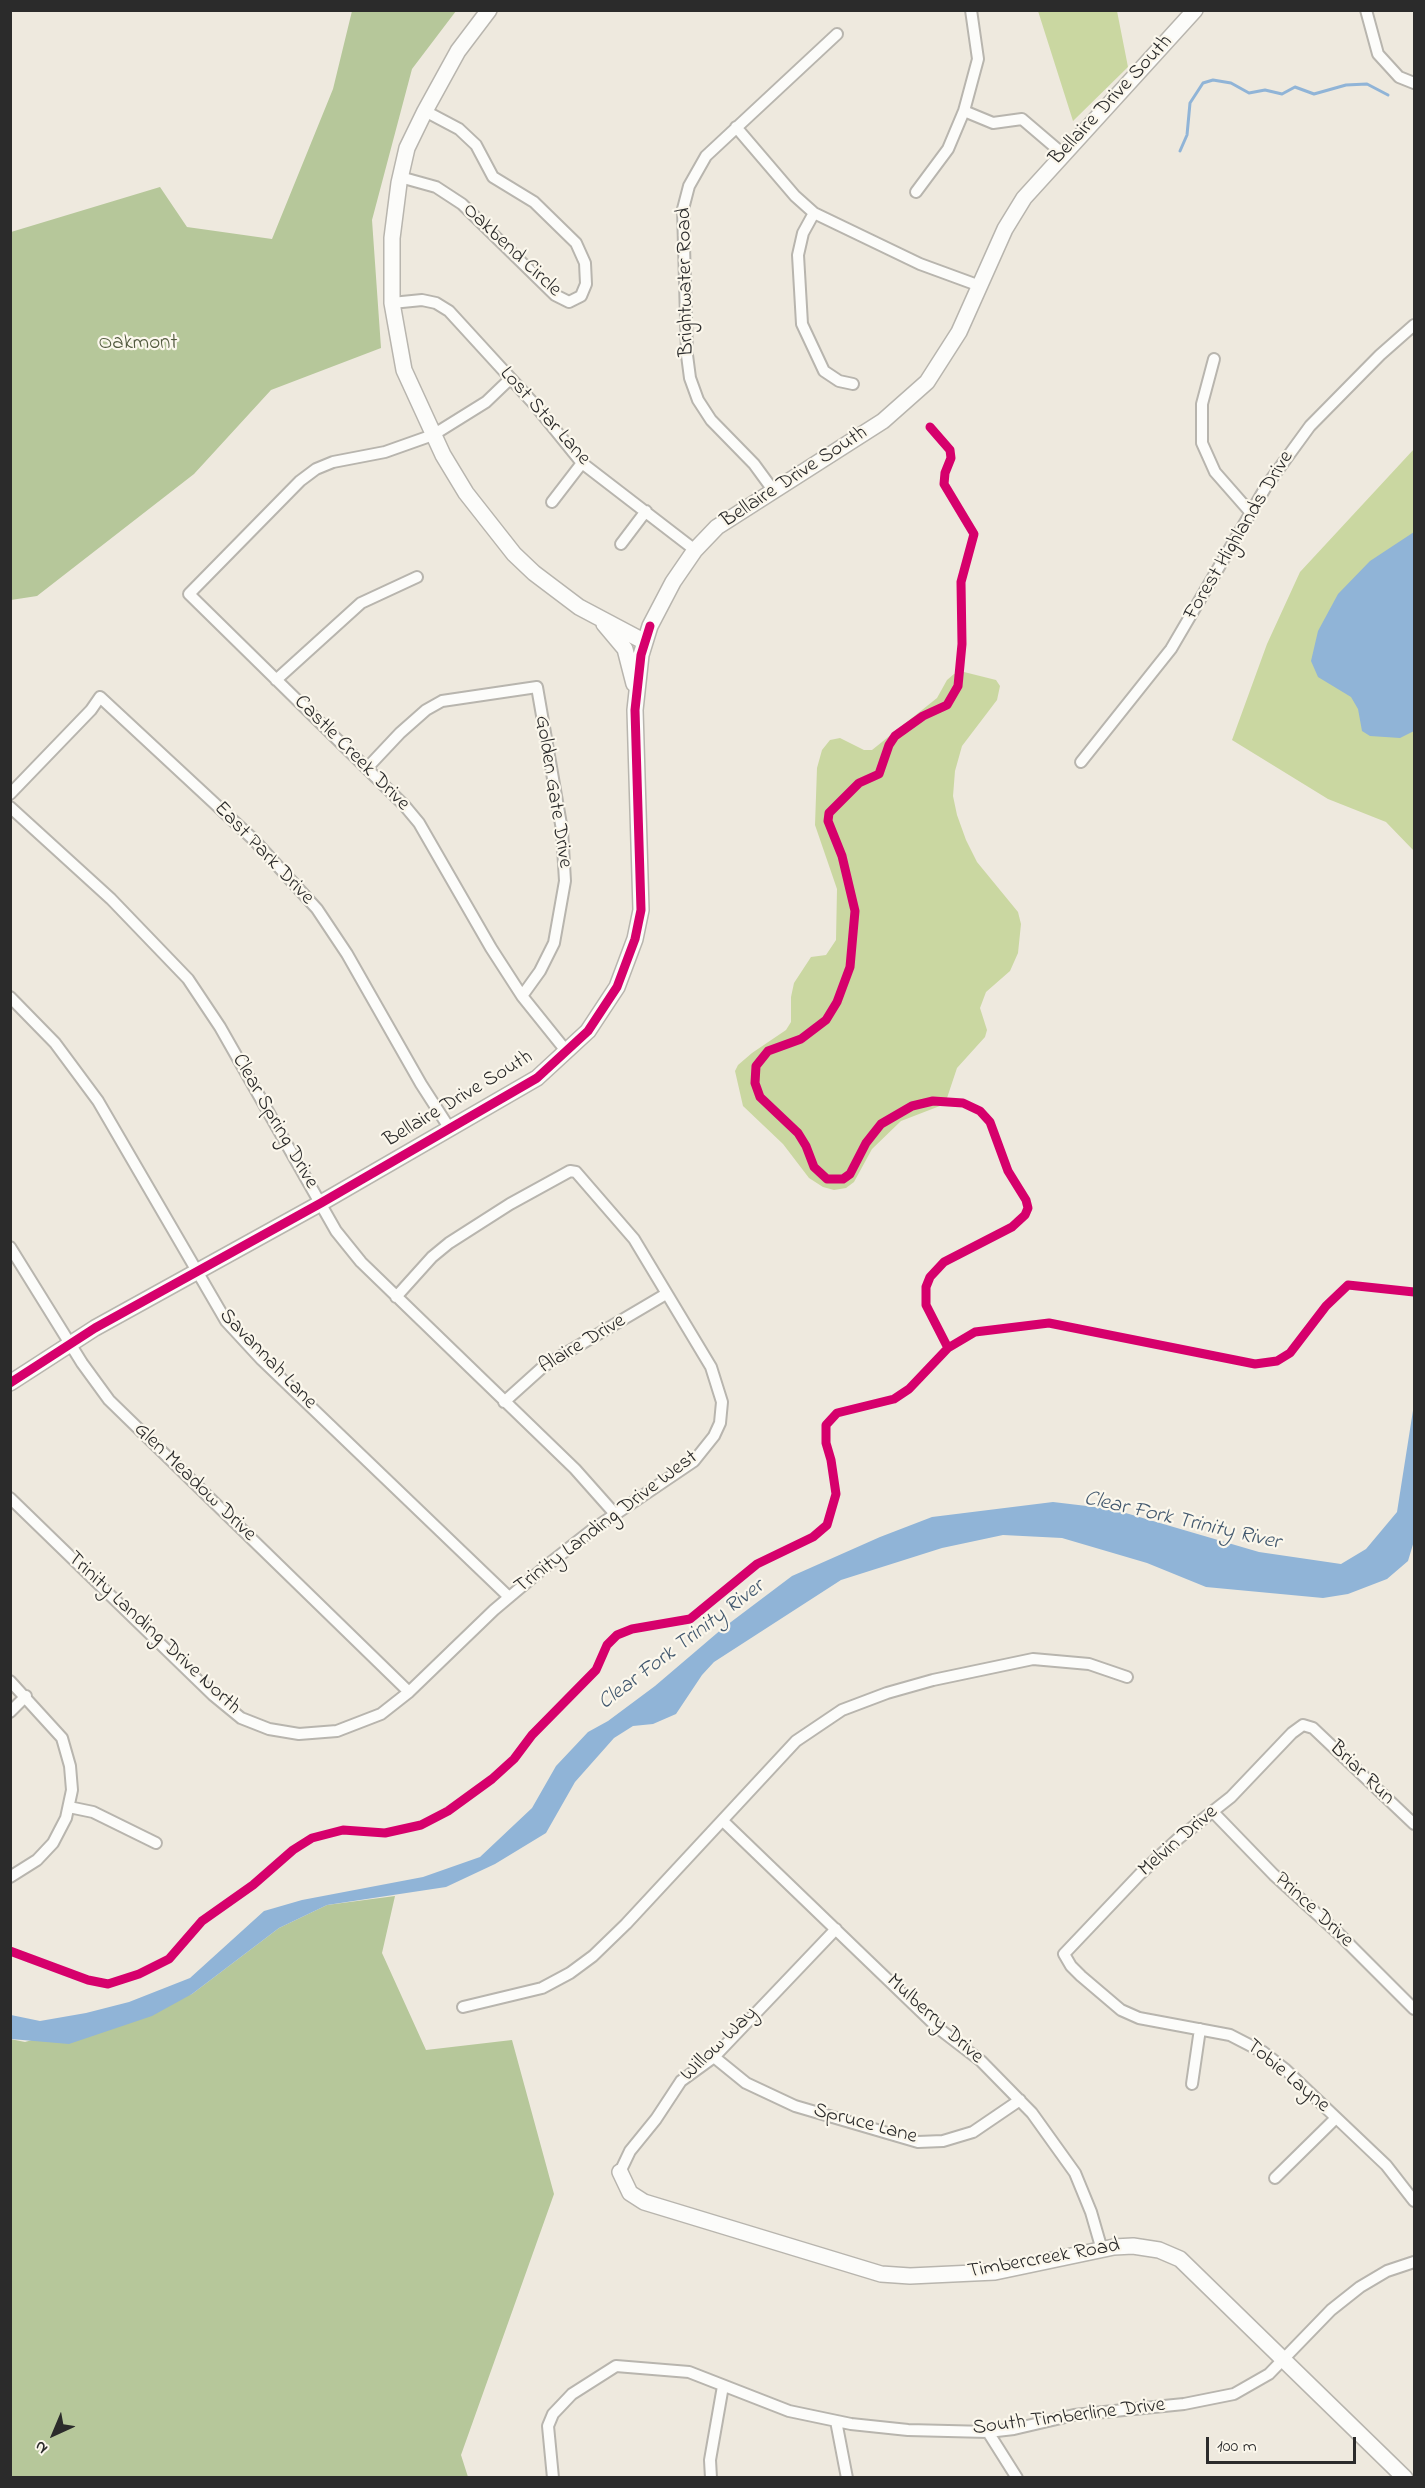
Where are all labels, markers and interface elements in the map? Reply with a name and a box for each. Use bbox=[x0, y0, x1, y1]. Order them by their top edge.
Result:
street label: Bellaire Drive South bbox=[1045, 30, 1179, 172]
street label: Oakbend Circle bbox=[456, 199, 566, 303]
street label: Brightwater Road bbox=[673, 207, 701, 357]
park label: Oakmont bbox=[99, 332, 177, 358]
street label: Lost Star Lane bbox=[493, 362, 595, 472]
street label: Bellaire Drive South bbox=[717, 421, 873, 535]
street label: Forest Highlands Drive bbox=[1180, 447, 1300, 625]
street label: Castle Creek Drive bbox=[288, 691, 414, 817]
street label: Golden Gate Drive bbox=[528, 714, 576, 870]
street label: East Park Drive bbox=[207, 797, 319, 911]
street label: Bellaire Drive South bbox=[380, 1046, 538, 1154]
street label: Clear Spring Drive bbox=[225, 1050, 323, 1194]
street label: Savannah Lane bbox=[213, 1304, 321, 1416]
street label: Alaire Drive bbox=[535, 1309, 631, 1381]
street label: Glen Meadow Drive bbox=[127, 1418, 261, 1548]
street label: Trinity Landing Drive West bbox=[510, 1446, 704, 1600]
water label: Clear Fork Trinity River bbox=[1081, 1487, 1283, 1557]
street label: Trinity Landing Drive North bbox=[61, 1547, 245, 1721]
water label: Clear Fork Trinity River bbox=[594, 1575, 770, 1717]
street label: Briar Run bbox=[1323, 1737, 1399, 1811]
street label: Melvin Drive bbox=[1134, 1801, 1224, 1883]
street label: Prince Drive bbox=[1268, 1868, 1358, 1954]
street label: Mulberry Drive bbox=[880, 1970, 988, 2070]
street label: Willow Way bbox=[676, 2002, 764, 2088]
street label: Tobie Layne bbox=[1240, 2035, 1334, 2119]
street label: Spruce Lane bbox=[810, 2099, 920, 2151]
street label: Timbercreek Road bbox=[966, 2234, 1122, 2286]
street label: South Timberline Drive bbox=[971, 2394, 1167, 2442]
north arrow bbox=[24, 2404, 84, 2464]
scale bar bbox=[1209, 2425, 1359, 2463]
text: 100 m bbox=[1217, 2434, 1257, 2460]
text: N bbox=[29, 2435, 54, 2459]

